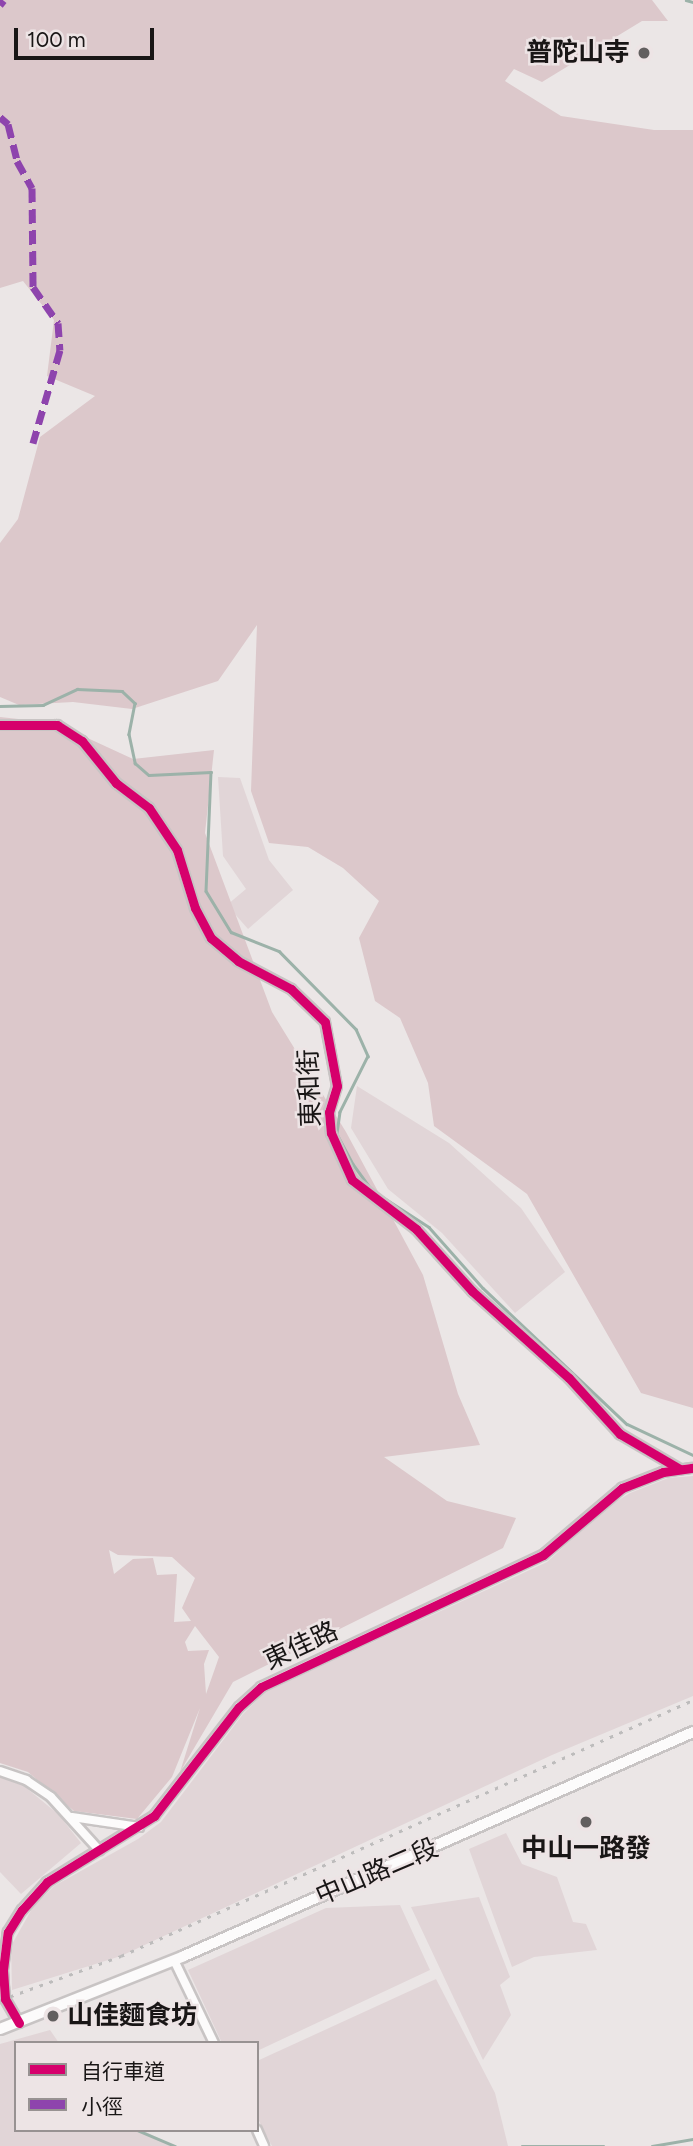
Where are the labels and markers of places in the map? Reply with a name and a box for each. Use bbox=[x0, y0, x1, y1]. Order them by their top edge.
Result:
place label: 普陀山寺 bbox=[526, 37, 630, 69]
marker: 普陀山寺 bbox=[636, 45, 652, 61]
marker: 中山一路發 bbox=[578, 1814, 594, 1830]
place label: 中山一路發 bbox=[521, 1833, 651, 1865]
place label: 山佳麵食坊 bbox=[67, 2000, 197, 2032]
marker: 山佳麵食坊 bbox=[45, 2008, 61, 2024]

